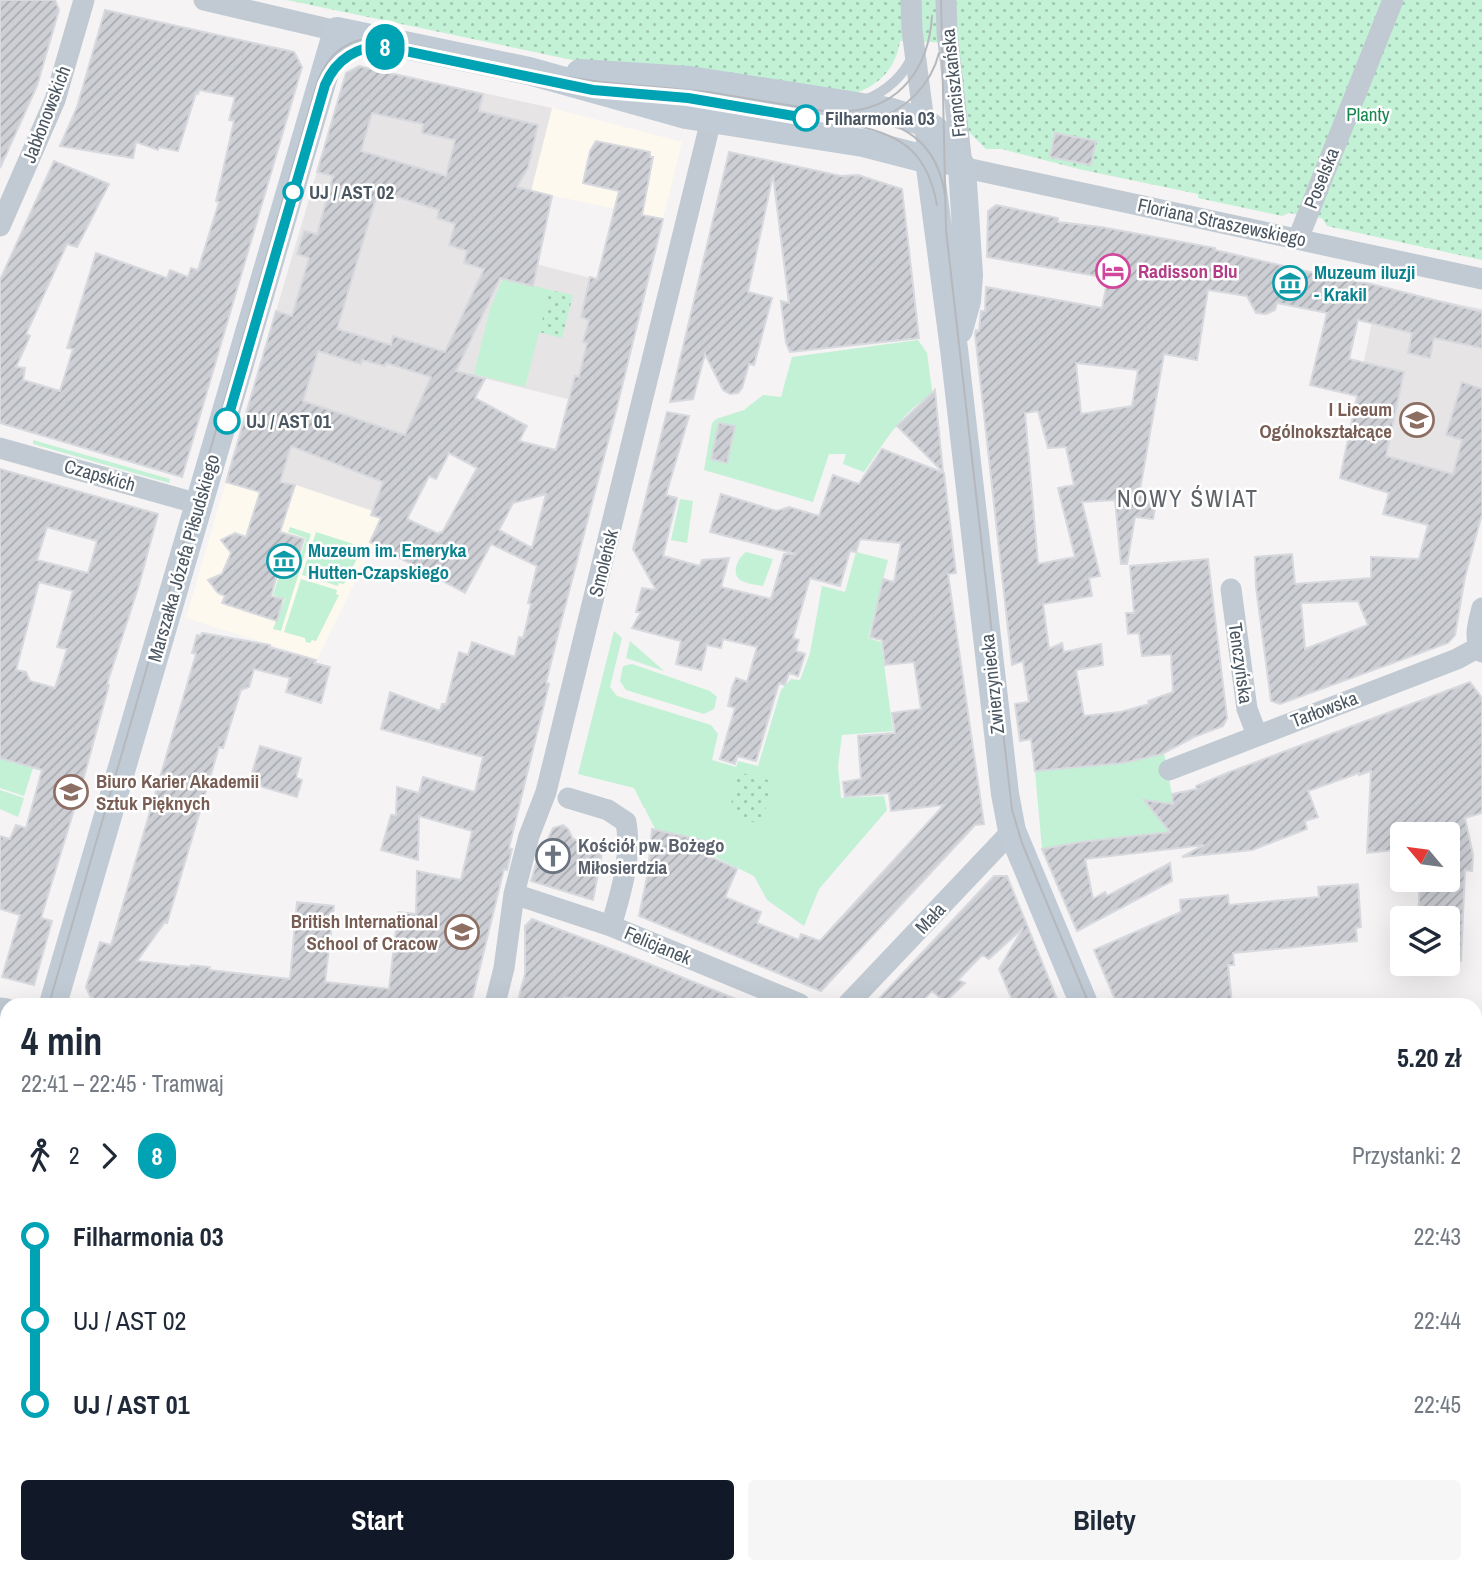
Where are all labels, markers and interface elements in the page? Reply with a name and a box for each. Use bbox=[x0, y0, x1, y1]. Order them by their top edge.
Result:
line badge: 8 bbox=[362, 24, 408, 70]
street label: Franciszkańska bbox=[934, 27, 972, 139]
text: 8 bbox=[380, 31, 390, 63]
street label: Jabłonowskich bbox=[16, 62, 76, 166]
park label: Planty bbox=[1346, 101, 1390, 127]
marker: Filharmonia 03 bbox=[793, 105, 819, 131]
place label: Filharmonia 03 bbox=[825, 105, 935, 131]
street label: Poselska bbox=[1297, 144, 1345, 212]
place label: UJ / AST 02 bbox=[309, 179, 394, 205]
marker: UJ / AST 02 bbox=[283, 182, 303, 202]
street label: Floriana Straszewskiego bbox=[1135, 191, 1309, 253]
hotel icon: Radisson Blu bbox=[1094, 252, 1132, 290]
place label: Radisson Blu bbox=[1138, 258, 1238, 284]
place label: Muzeum iluzji - Krakil bbox=[1314, 259, 1415, 307]
museum icon: Muzeum iluzji - Krakil bbox=[1271, 264, 1309, 302]
place label: I Liceum Ogólnokształcące bbox=[1260, 396, 1392, 444]
school or university icon: I Liceum Ogólnokształcące bbox=[1398, 401, 1436, 439]
marker: UJ / AST 01 bbox=[214, 408, 240, 434]
place label: UJ / AST 01 bbox=[246, 408, 331, 434]
street label: Marszałka Józefa Piłsudskiego bbox=[141, 451, 225, 665]
street label: Czapskich bbox=[61, 452, 139, 498]
district label: NOWY ŚWIAT bbox=[1117, 483, 1259, 514]
street label: Smoleńsk bbox=[582, 526, 624, 599]
place label: Muzeum im. Emeryka Hutten-Czapskiego bbox=[308, 537, 467, 585]
museum icon: Muzeum im. Emeryka Hutten-Czapskiego bbox=[265, 542, 303, 580]
street label: Tenczyńska bbox=[1222, 621, 1260, 705]
street label: Zwierzyniecka bbox=[974, 632, 1010, 735]
street label: Tarłowska bbox=[1287, 684, 1361, 734]
place label: Biuro Karier Akademii Sztuk Pięknych bbox=[96, 768, 259, 816]
school or university icon: Biuro Karier Akademii Sztuk Pięknych bbox=[52, 773, 90, 811]
north arrow bbox=[1390, 822, 1460, 892]
map controls bbox=[1390, 822, 1460, 976]
place label: Kościół pw. Bożego Miłosierdzia bbox=[578, 832, 725, 880]
church icon: Kościół pw. Bożego Miłosierdzia bbox=[534, 837, 572, 875]
street label: Mała bbox=[909, 897, 951, 939]
button: layers bbox=[1390, 906, 1460, 976]
place label: British International School of Cracow bbox=[291, 908, 439, 956]
school or university icon: British International School of Cracow bbox=[443, 913, 481, 951]
street label: Felicjanek bbox=[621, 919, 696, 971]
text: 4 min bbox=[21, 1016, 102, 1067]
text: 5.20 zł bbox=[1397, 1040, 1461, 1075]
text: 22:41 – 22:45 · Tramwaj bbox=[21, 1068, 223, 1099]
icon: walk bbox=[21, 1137, 59, 1175]
icon: forward bbox=[90, 1137, 128, 1175]
text: 2 bbox=[69, 1140, 80, 1171]
text: 8 bbox=[152, 1140, 162, 1172]
text: Przystanki: 2 bbox=[1352, 1140, 1461, 1171]
text: Filharmonia 03 bbox=[73, 1219, 224, 1254]
text: 22:43 bbox=[1414, 1221, 1461, 1252]
text: UJ / AST 02 bbox=[73, 1303, 186, 1338]
text: 22:44 bbox=[1414, 1305, 1461, 1336]
text: UJ / AST 01 bbox=[73, 1387, 190, 1422]
text: 22:45 bbox=[1414, 1389, 1461, 1420]
button: Start bbox=[21, 1480, 734, 1560]
button: Bilety bbox=[748, 1480, 1461, 1560]

